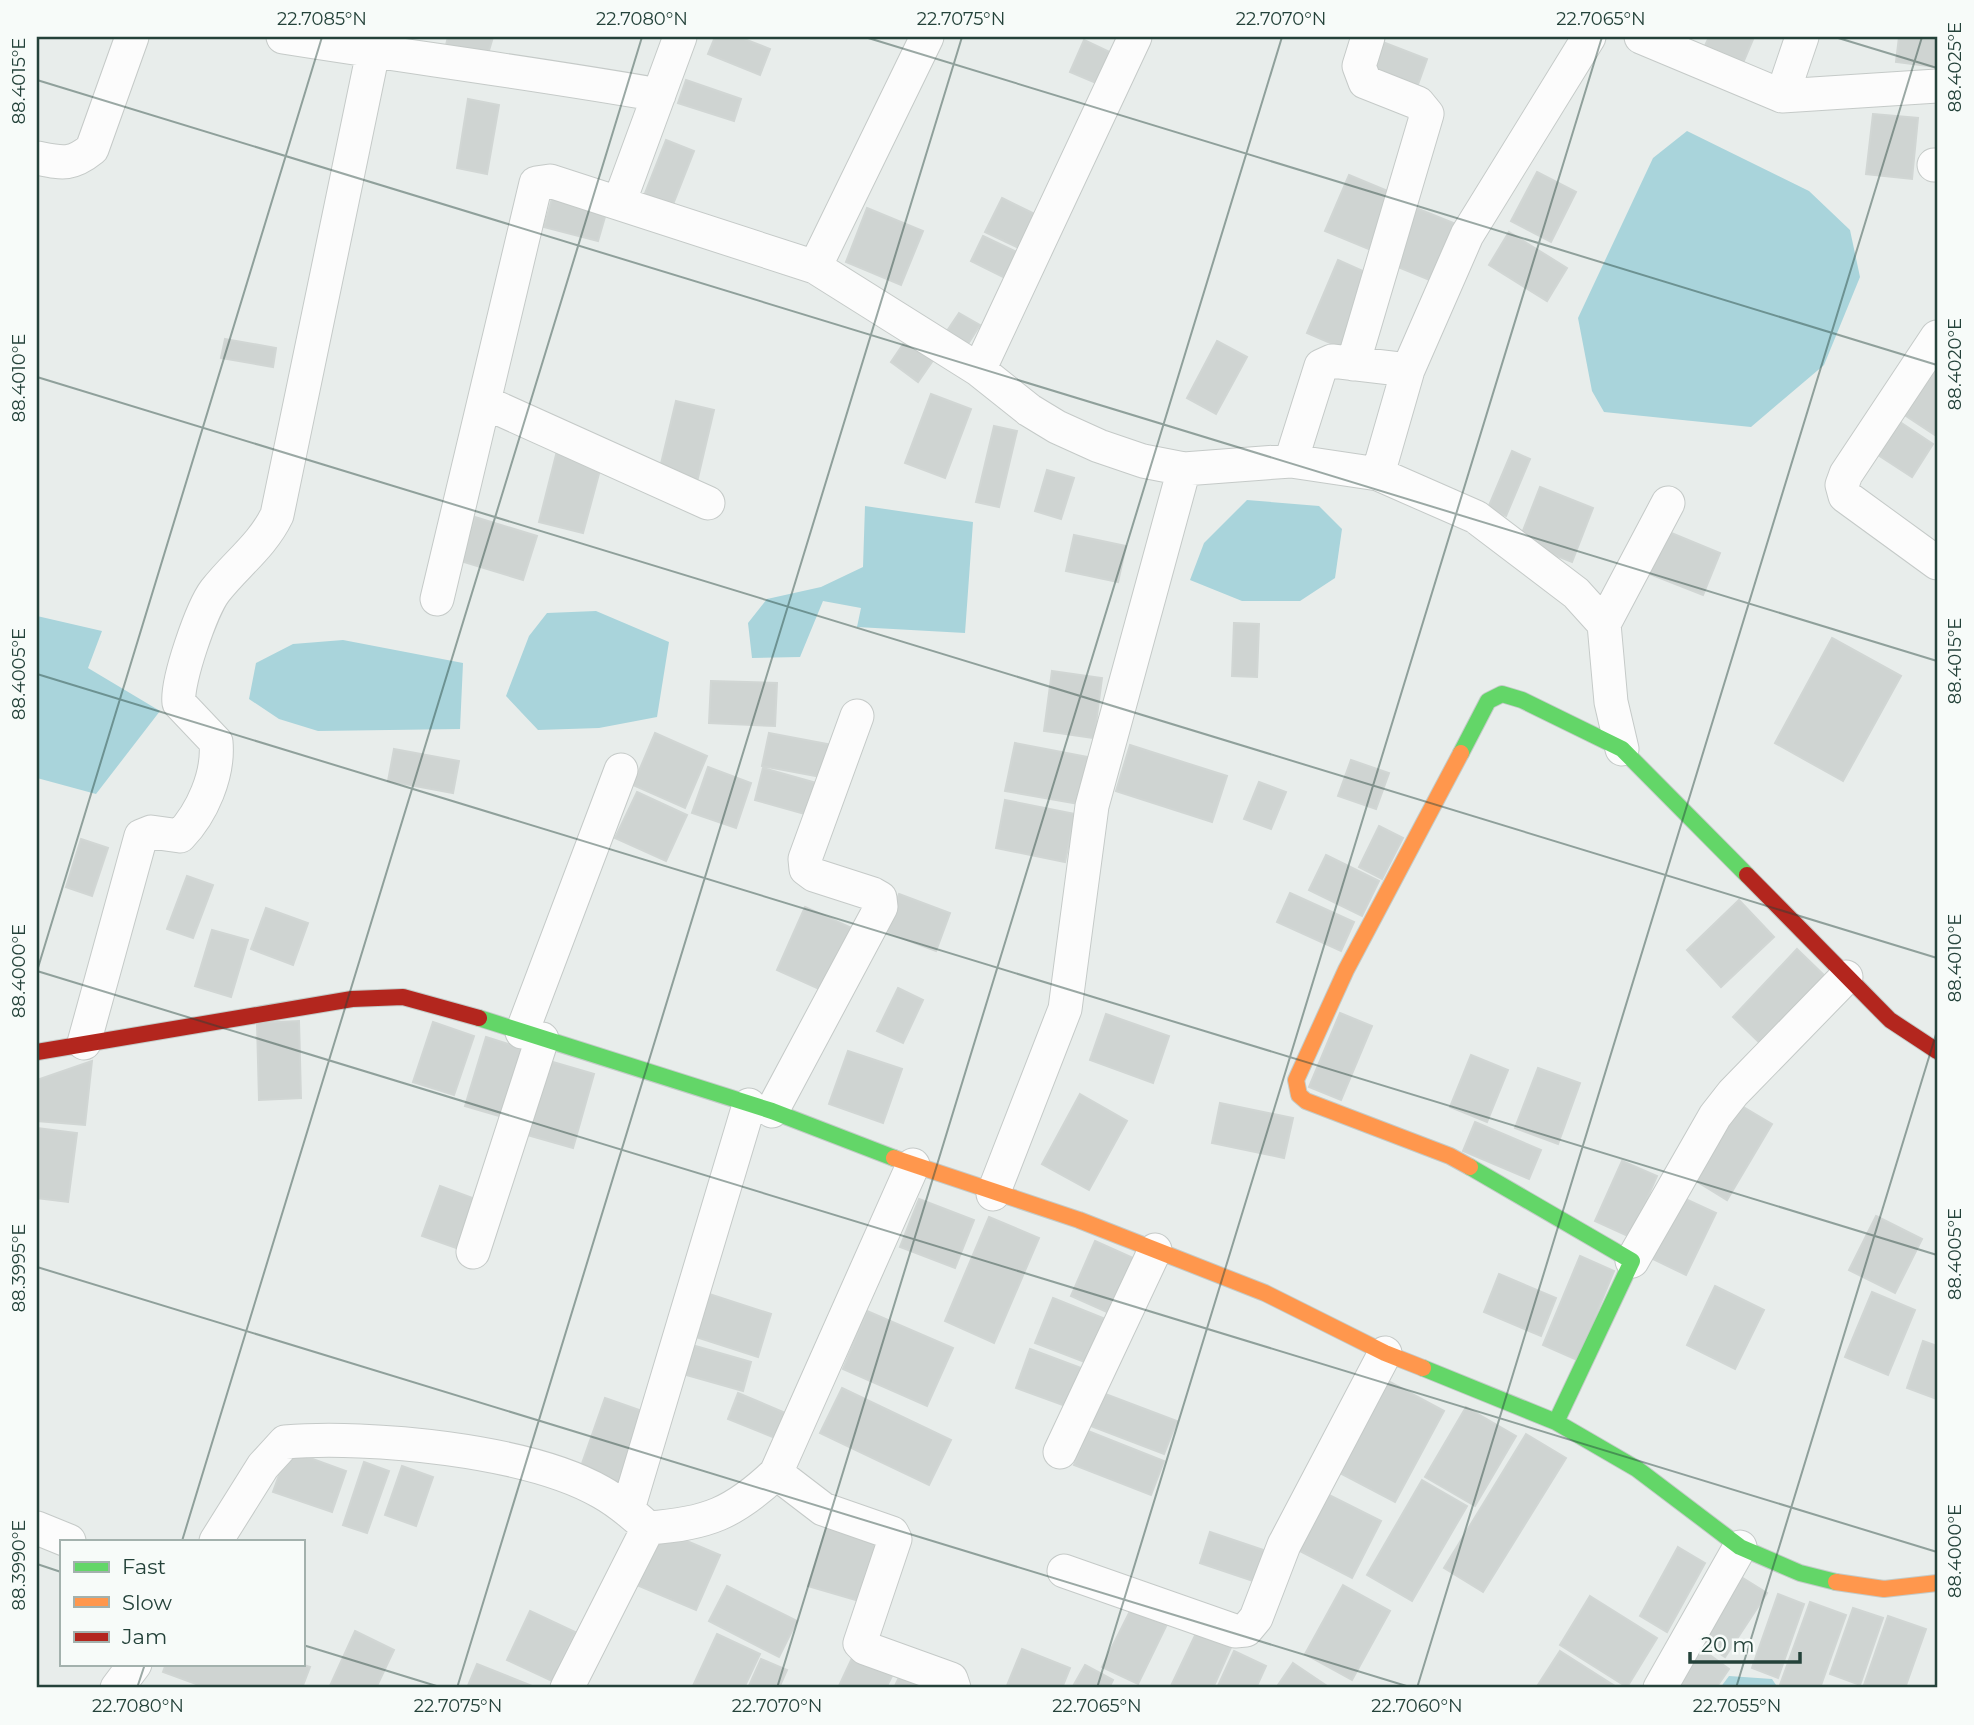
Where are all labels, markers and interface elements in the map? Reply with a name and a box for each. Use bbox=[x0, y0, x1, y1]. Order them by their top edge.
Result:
text: 22.7085°N bbox=[277, 8, 367, 30]
text: 22.7080°N bbox=[596, 8, 688, 30]
text: 22.7075°N bbox=[917, 8, 1005, 30]
text: 22.7070°N bbox=[1236, 8, 1326, 30]
text: 22.7065°N bbox=[1556, 8, 1646, 30]
text: 88.4025°E bbox=[1944, 22, 1966, 112]
text: 88.4015°E bbox=[8, 38, 30, 124]
text: 88.4020°E bbox=[1944, 318, 1966, 410]
text: 88.4010°E bbox=[8, 334, 30, 422]
text: 88.4015°E bbox=[1944, 618, 1966, 704]
text: 88.4005°E bbox=[8, 628, 30, 720]
text: 88.4010°E bbox=[1944, 914, 1966, 1002]
text: 88.4000°E bbox=[8, 924, 30, 1018]
text: 88.4005°E bbox=[1944, 1208, 1966, 1300]
text: 88.3995°E bbox=[8, 1224, 30, 1312]
text: 88.4000°E bbox=[1944, 1504, 1966, 1598]
text: 88.3990°E bbox=[8, 1520, 30, 1610]
legend bbox=[60, 1540, 304, 1666]
text: Fast bbox=[122, 1554, 166, 1579]
text: Slow bbox=[122, 1590, 172, 1615]
scale bar bbox=[1690, 1620, 1801, 1664]
text: Jam bbox=[121, 1624, 167, 1649]
text: 20 m bbox=[1701, 1632, 1755, 1657]
text: 22.7080°N bbox=[92, 1695, 184, 1717]
text: 22.7075°N bbox=[414, 1695, 502, 1717]
text: 22.7070°N bbox=[732, 1695, 822, 1717]
text: 22.7065°N bbox=[1052, 1695, 1142, 1717]
text: 22.7060°N bbox=[1371, 1695, 1463, 1717]
text: 22.7055°N bbox=[1693, 1695, 1781, 1717]

